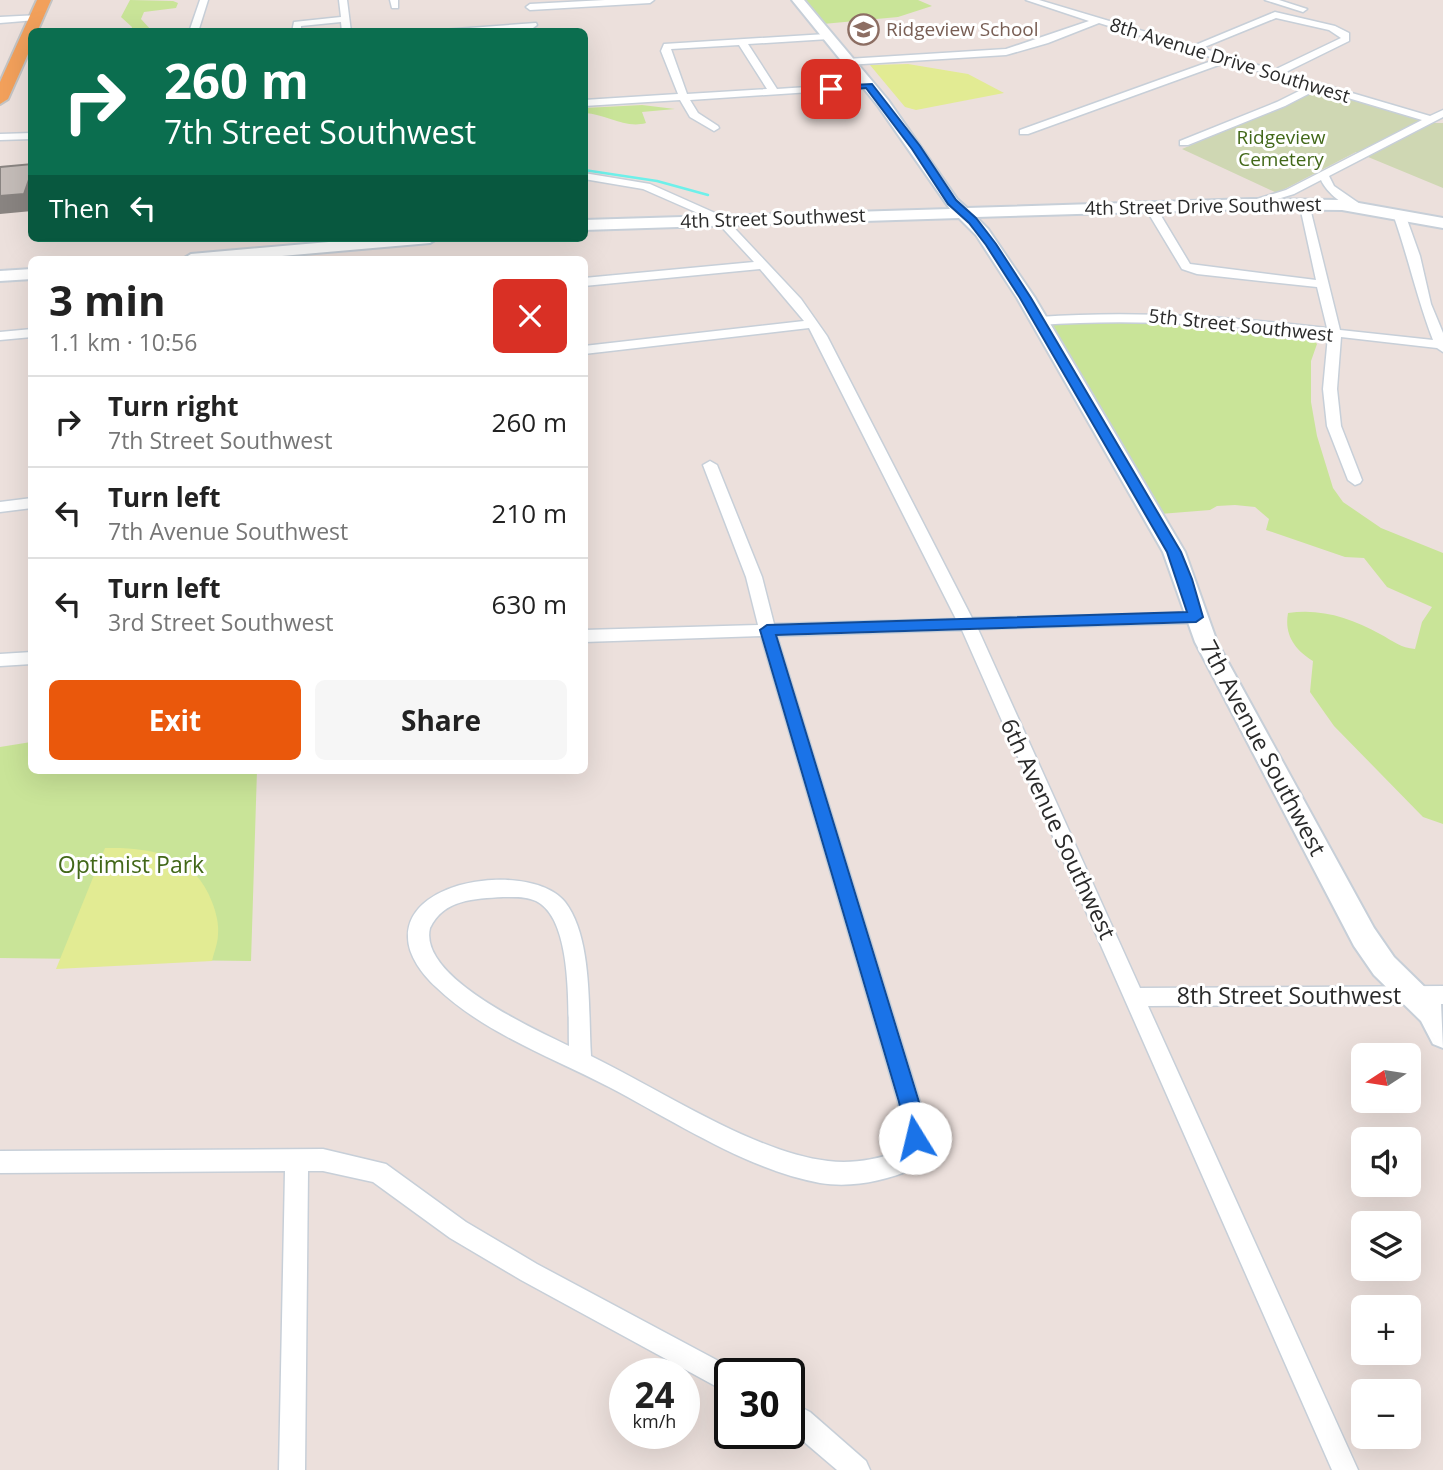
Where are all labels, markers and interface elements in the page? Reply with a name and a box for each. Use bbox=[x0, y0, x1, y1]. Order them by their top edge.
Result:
street label: 8th Avenue Drive Southwest bbox=[1107, 11, 1354, 109]
school or university icon: Ridgeview School bbox=[846, 12, 880, 46]
place label: Ridgeview School bbox=[886, 16, 1039, 42]
text: 260 m bbox=[164, 47, 309, 113]
icon: right bbox=[49, 56, 140, 147]
pin bbox=[801, 59, 861, 119]
icon: arrive bbox=[812, 70, 850, 108]
text: 7th Street Southwest bbox=[164, 110, 476, 153]
park label: Ridgeview Cemetery bbox=[1237, 124, 1326, 172]
icon: left bbox=[124, 189, 162, 227]
text: Then bbox=[49, 190, 110, 226]
street label: 4th Street Drive Southwest bbox=[1084, 191, 1322, 221]
street label: 4th Street Southwest bbox=[680, 202, 866, 234]
text: 3 min bbox=[49, 271, 166, 328]
button: close bbox=[493, 279, 567, 353]
street label: 5th Street Southwest bbox=[1147, 302, 1335, 348]
text: 1.1 km · 10:56 bbox=[49, 326, 197, 358]
text: Turn right bbox=[108, 388, 239, 424]
icon: right bbox=[49, 403, 87, 441]
text: 260 m bbox=[492, 404, 567, 440]
text: 7th Street Southwest bbox=[108, 424, 332, 456]
text: Turn left bbox=[108, 479, 220, 515]
icon: left bbox=[49, 494, 87, 532]
text: 210 m bbox=[492, 495, 567, 531]
text: 7th Avenue Southwest bbox=[108, 515, 348, 547]
text: Turn left bbox=[108, 570, 220, 606]
icon: left bbox=[49, 585, 87, 623]
text: 630 m bbox=[492, 586, 567, 622]
text: 3rd Street Southwest bbox=[108, 606, 334, 638]
street label: 7th Avenue Southwest bbox=[1193, 634, 1334, 861]
button: Exit bbox=[49, 680, 301, 760]
button: Share bbox=[315, 680, 567, 760]
street label: 6th Avenue Southwest bbox=[994, 713, 1124, 944]
park label: Optimist Park bbox=[58, 848, 204, 880]
street label: 8th Street Southwest bbox=[1177, 979, 1401, 1011]
north arrow bbox=[1351, 1043, 1421, 1113]
map controls bbox=[1351, 1043, 1421, 1449]
position arrow bbox=[878, 1101, 952, 1175]
button: sound bbox=[1351, 1127, 1421, 1197]
button: layers bbox=[1351, 1211, 1421, 1281]
button: + bbox=[1351, 1295, 1421, 1365]
speed limit sign: 30 bbox=[714, 1358, 805, 1449]
text: 24 bbox=[634, 1371, 675, 1418]
button: − bbox=[1351, 1379, 1421, 1449]
text: km/h bbox=[633, 1409, 676, 1433]

